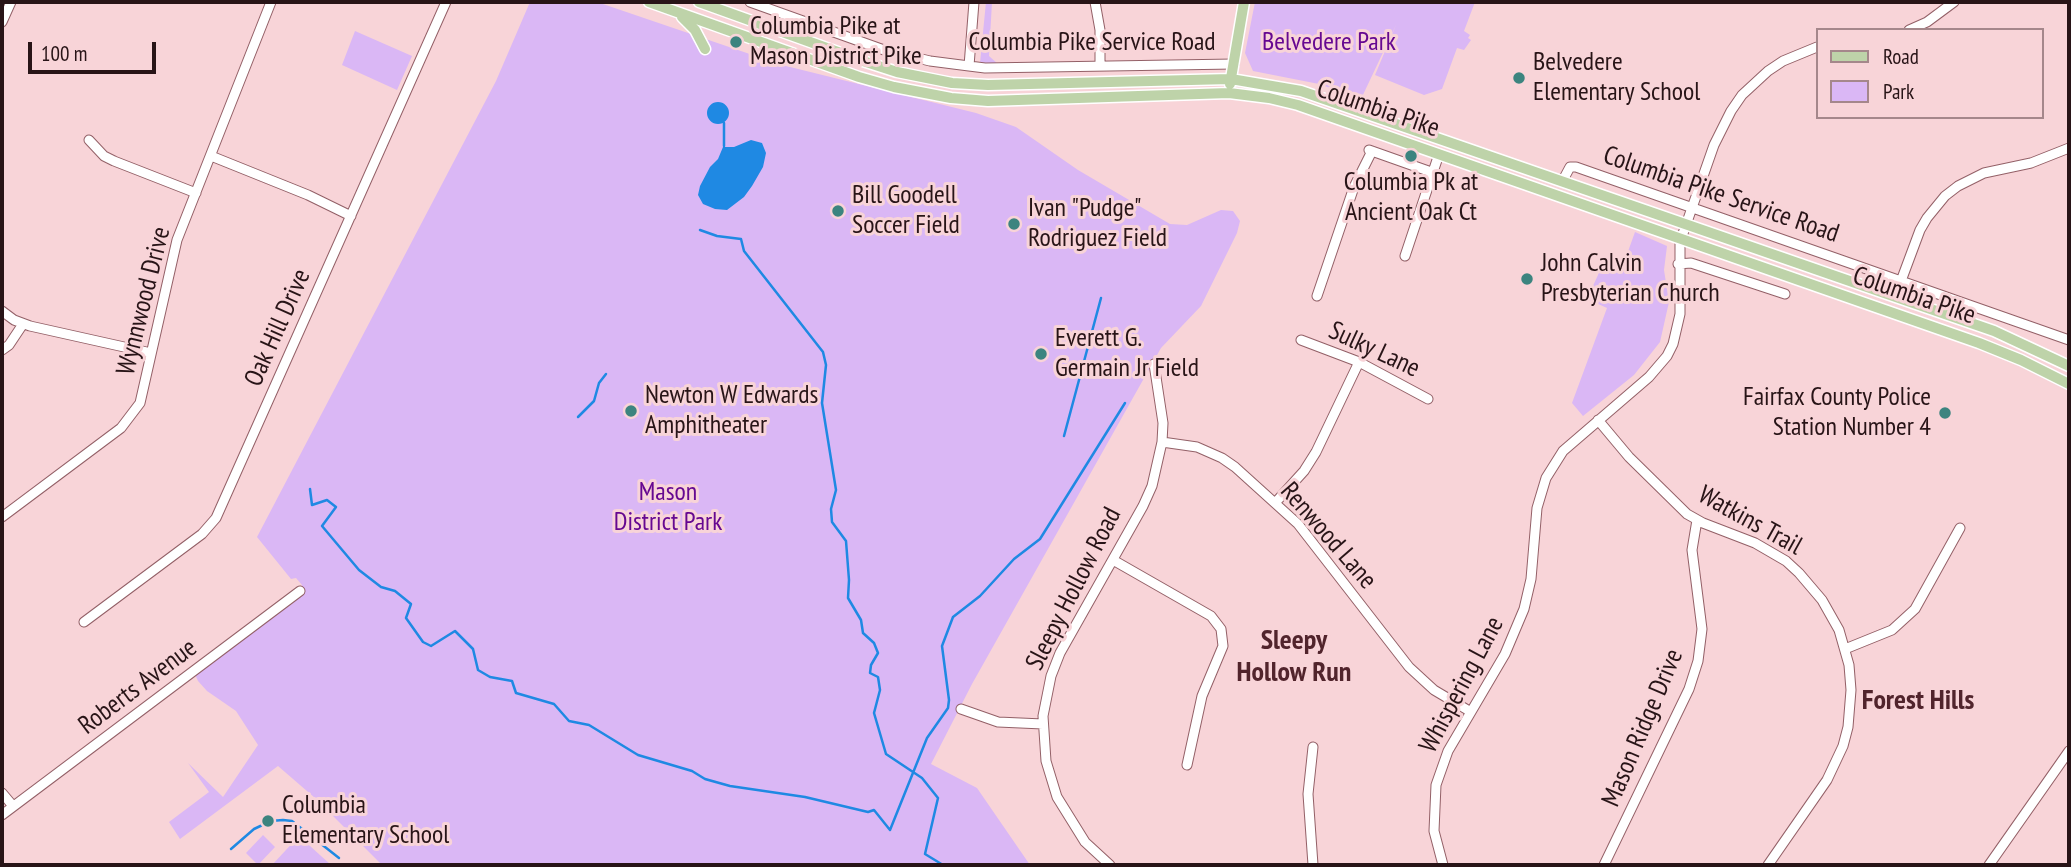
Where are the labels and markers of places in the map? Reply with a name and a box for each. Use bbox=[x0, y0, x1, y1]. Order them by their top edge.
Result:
place label: Columbia Pike at Mason District Pike bbox=[750, 11, 922, 72]
marker: Columbia Pike at Mason District Pike bbox=[728, 34, 744, 50]
place label: Belvedere Elementary School bbox=[1533, 47, 1700, 108]
marker: Belvedere Elementary School bbox=[1511, 70, 1527, 86]
marker: Columbia Pk at Ancient Oak Ct bbox=[1403, 148, 1419, 164]
place label: Columbia Pk at Ancient Oak Ct bbox=[1344, 167, 1478, 228]
place label: Bill Goodell Soccer Field bbox=[852, 180, 960, 242]
place label: Ivan "Pudge" Rodriguez Field bbox=[1028, 193, 1167, 255]
marker: Bill Goodell Soccer Field bbox=[830, 203, 846, 219]
marker: Ivan "Pudge" Rodriguez Field bbox=[1006, 216, 1022, 232]
place label: John Calvin Presbyterian Church bbox=[1541, 248, 1720, 310]
marker: John Calvin Presbyterian Church bbox=[1519, 271, 1535, 287]
place label: Everett G. Germain Jr Field bbox=[1055, 323, 1199, 384]
marker: Everett G. Germain Jr Field bbox=[1033, 346, 1049, 362]
place label: Newton W Edwards Amphitheater bbox=[645, 380, 818, 442]
place label: Fairfax County Police Station Number 4 bbox=[1743, 382, 1931, 444]
marker: Newton W Edwards Amphitheater bbox=[623, 403, 639, 419]
marker: Fairfax County Police Station Number 4 bbox=[1937, 405, 1953, 421]
place label: Columbia Elementary School bbox=[282, 790, 449, 852]
marker: Columbia Elementary School bbox=[260, 813, 276, 829]

